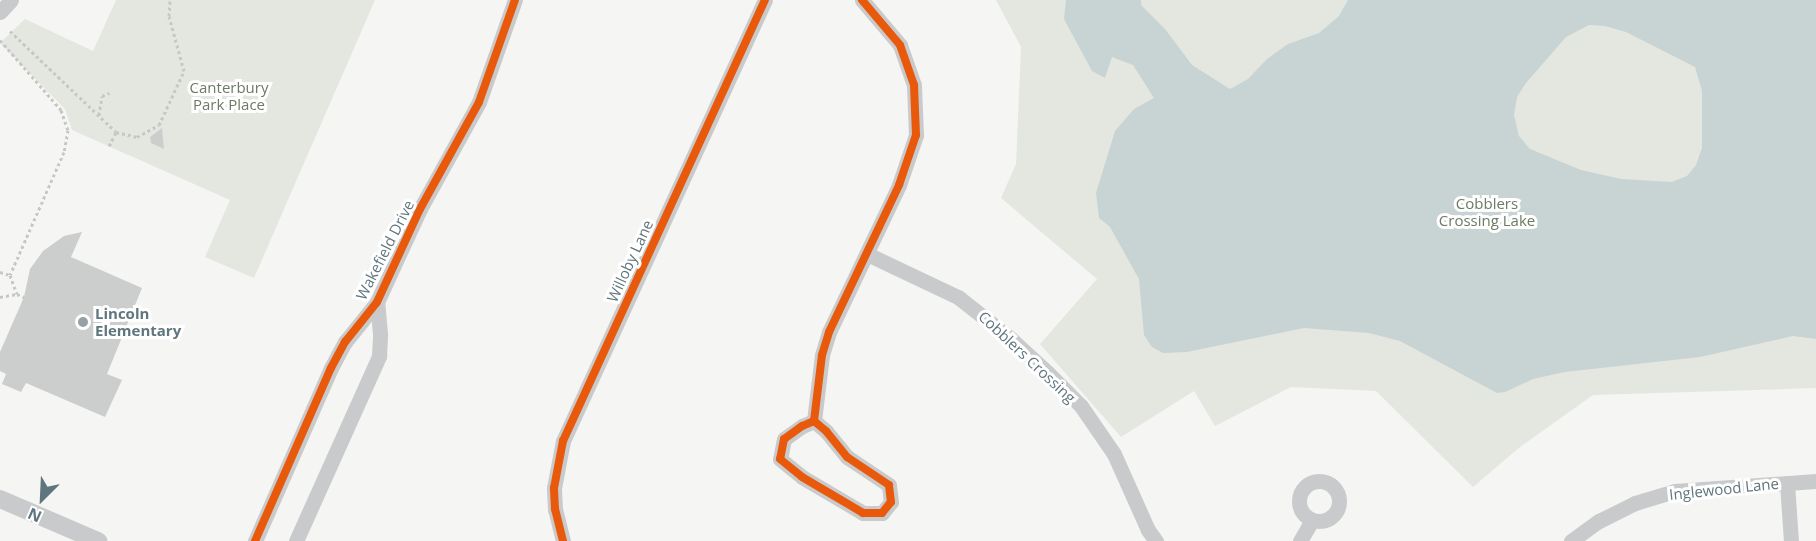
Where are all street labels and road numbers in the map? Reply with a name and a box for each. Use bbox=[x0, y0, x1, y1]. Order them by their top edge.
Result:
street label: Wakefield Drive bbox=[352, 197, 418, 303]
street label: Willoby Lane bbox=[603, 217, 657, 305]
street label: Cobblers Crossing bbox=[975, 307, 1079, 407]
street label: Inglewood Lane bbox=[1668, 474, 1780, 504]

